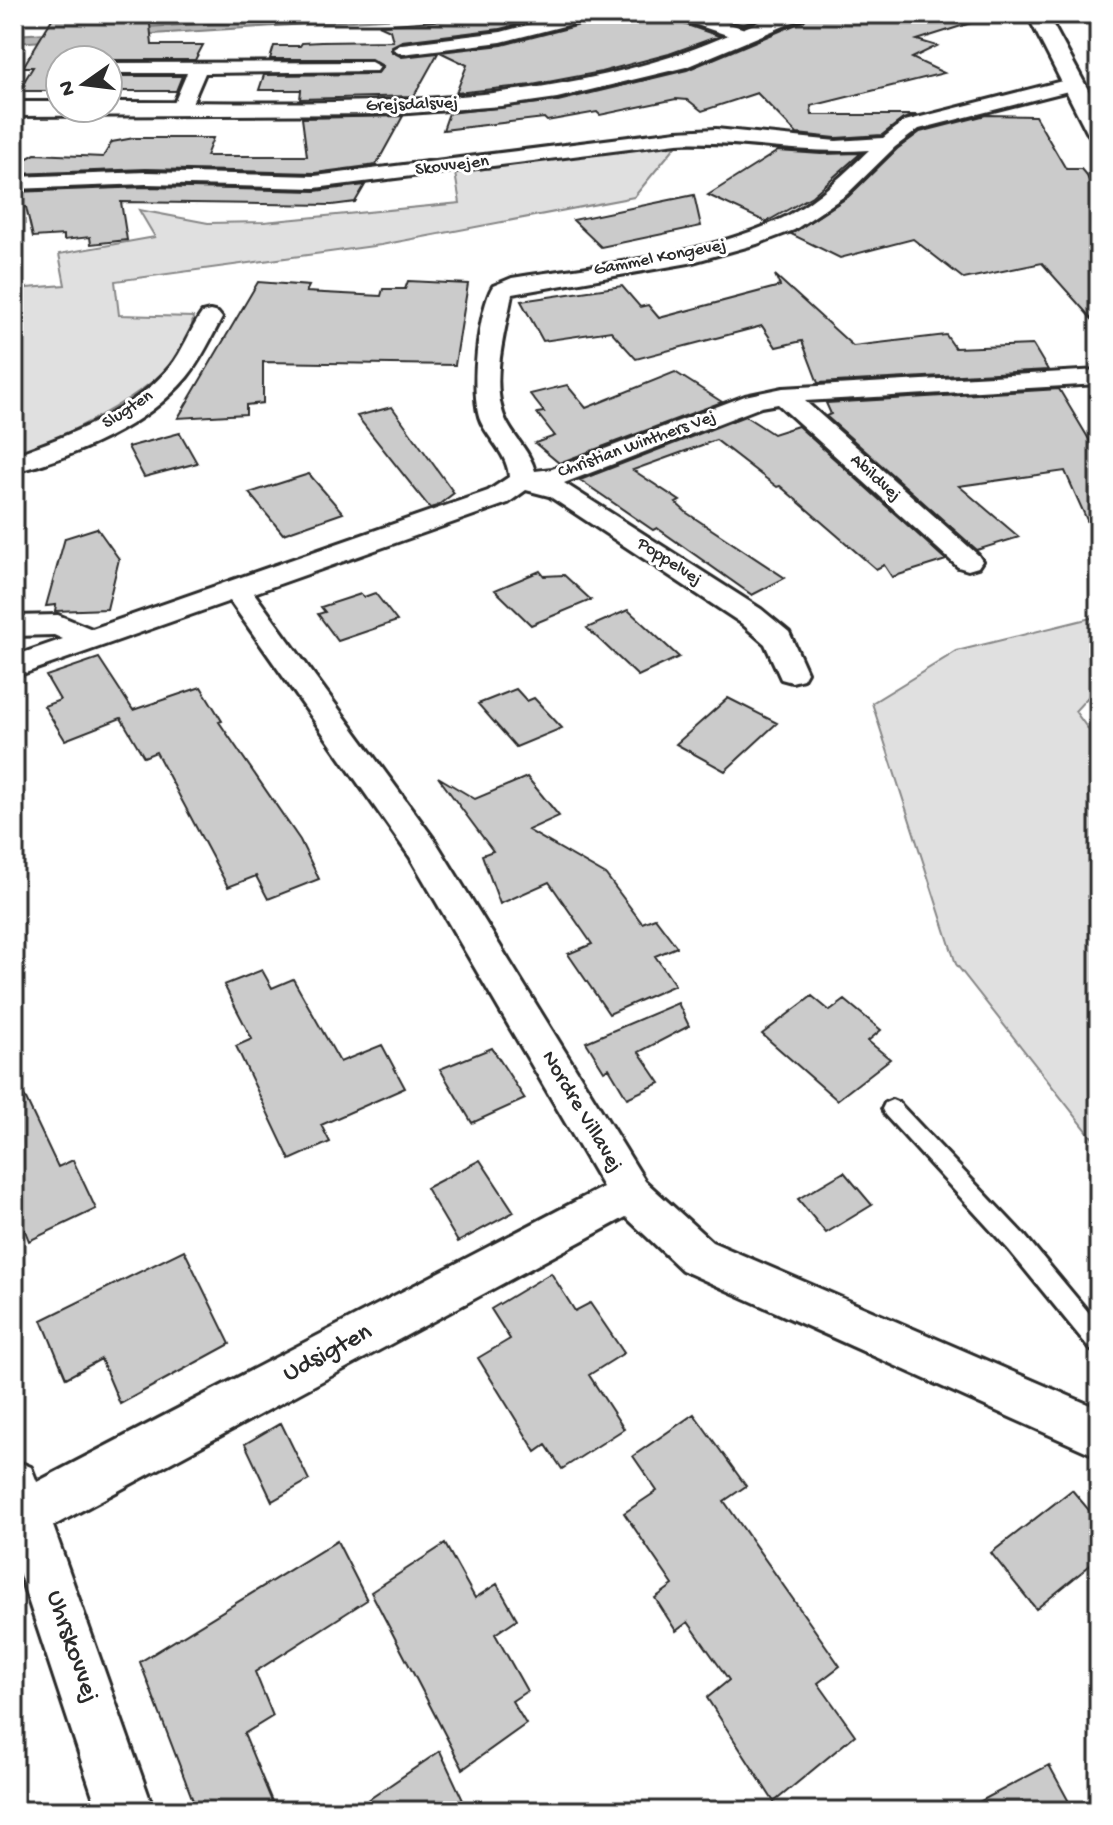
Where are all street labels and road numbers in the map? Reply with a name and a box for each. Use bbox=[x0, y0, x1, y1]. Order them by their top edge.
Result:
street label: Grejsdalsvej bbox=[365, 93, 459, 117]
street label: Skovvejen bbox=[414, 151, 490, 181]
street label: Gammel Kongevej bbox=[592, 235, 728, 281]
street label: Slugten bbox=[99, 386, 158, 434]
street label: Christian Winthers Vej bbox=[555, 407, 719, 483]
street label: Abildvej bbox=[845, 450, 905, 506]
street label: Poppelvej bbox=[632, 533, 705, 591]
street label: Nordre Villavej bbox=[535, 1047, 627, 1177]
street label: Udsigten bbox=[278, 1317, 379, 1390]
street label: Uhrskovvej bbox=[37, 1587, 105, 1707]

